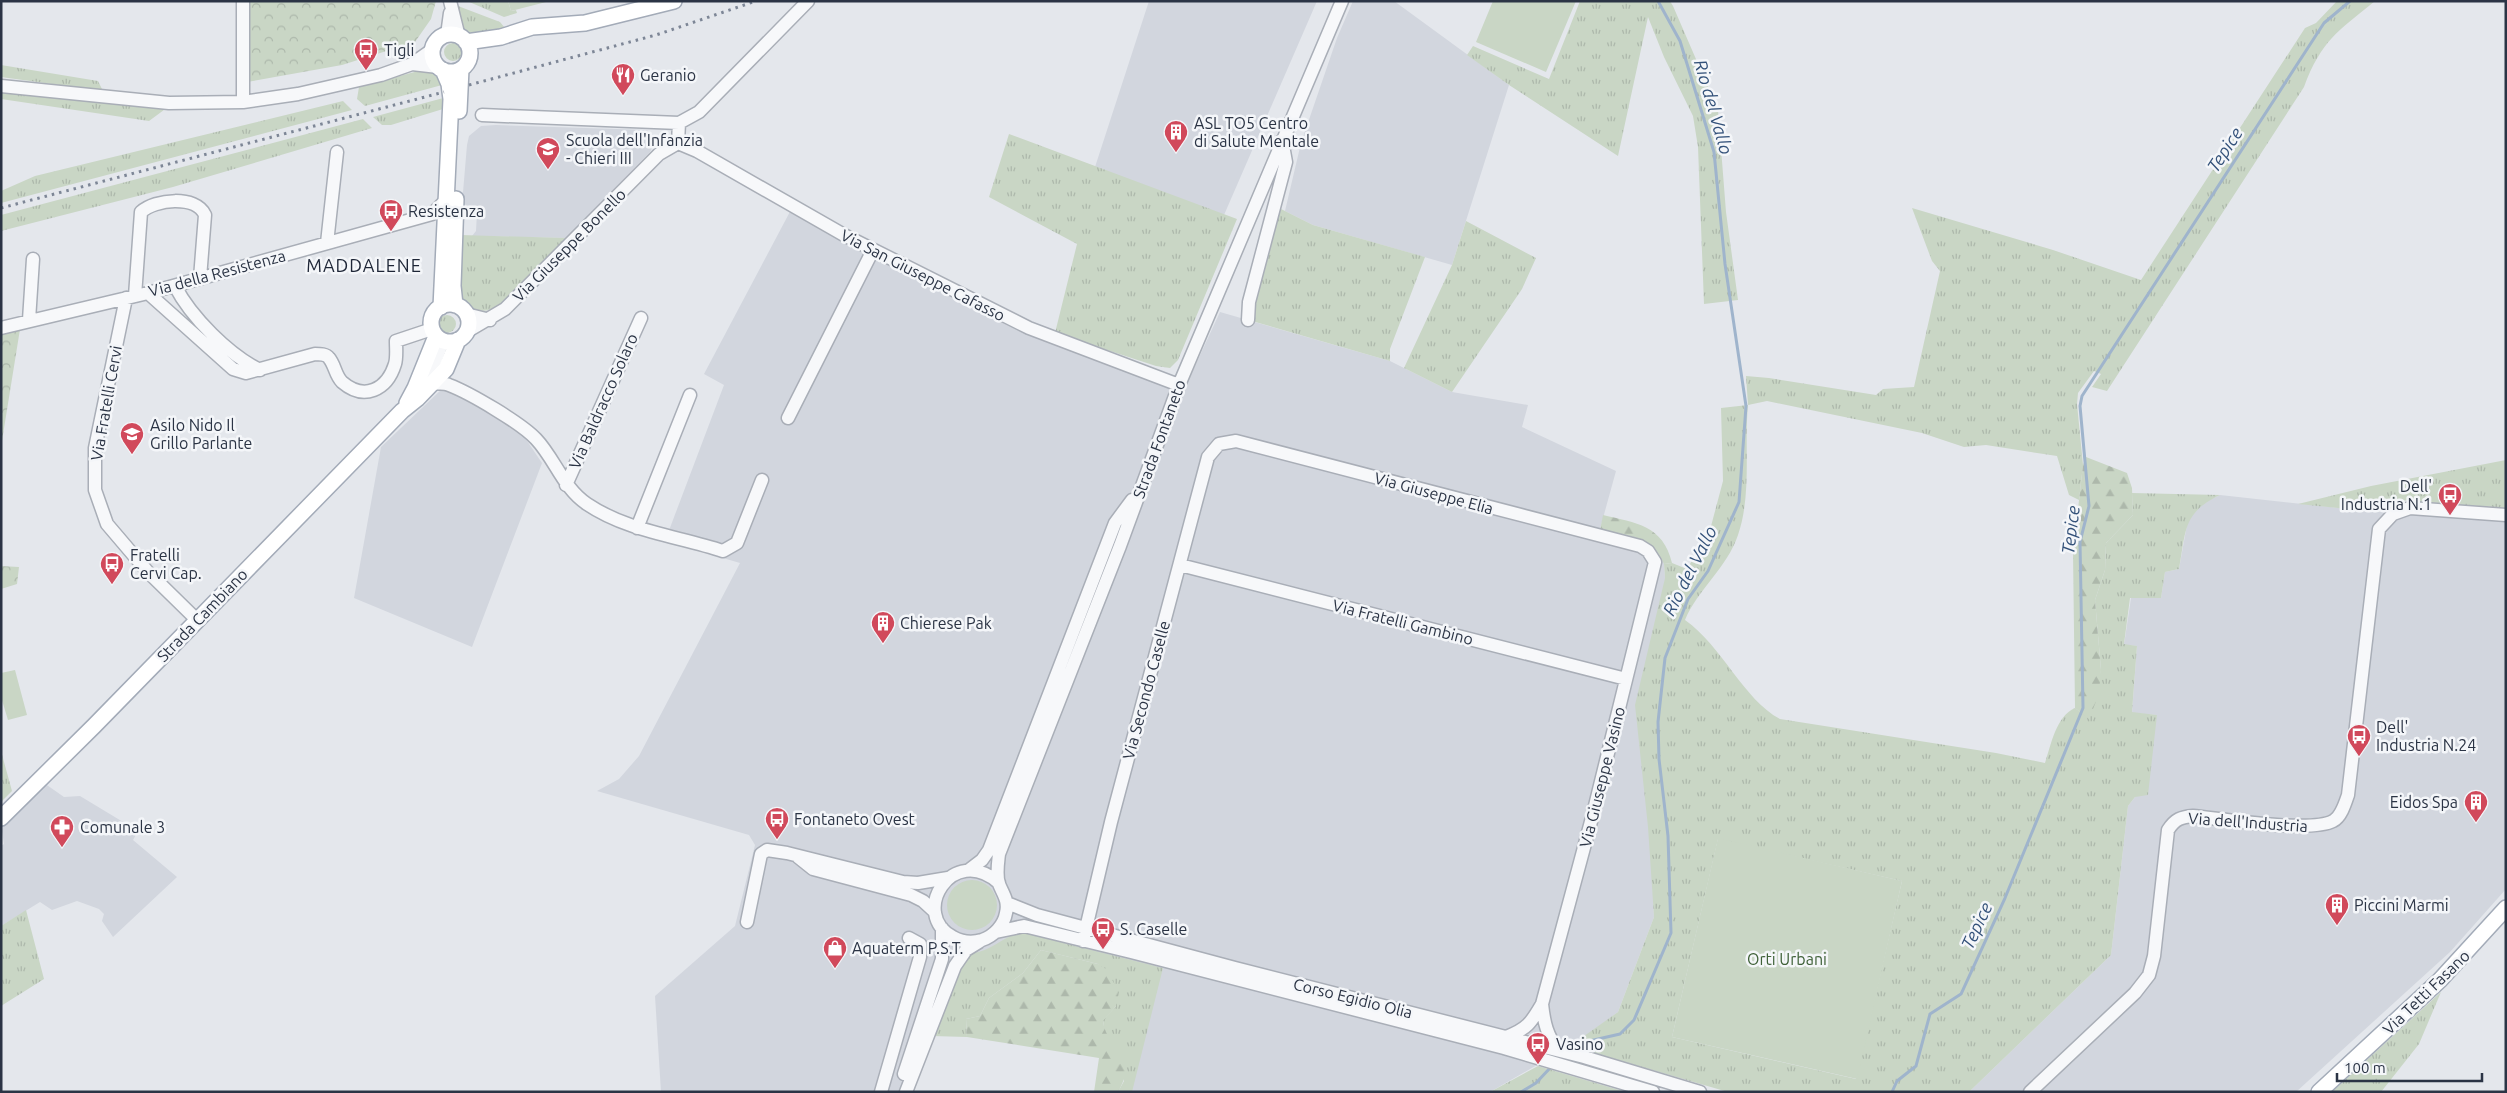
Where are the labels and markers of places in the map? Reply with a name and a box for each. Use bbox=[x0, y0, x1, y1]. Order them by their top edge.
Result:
bus stop icon: Tigli bbox=[353, 37, 379, 71]
place label: Tigli bbox=[384, 41, 414, 59]
restaurant icon: Geranio bbox=[610, 62, 636, 96]
place label: Geranio bbox=[640, 66, 696, 84]
place label: ASL TO5 Centro di Salute Mentale bbox=[1194, 114, 1319, 150]
building icon: ASL TO5 Centro di Salute Mentale bbox=[1163, 119, 1189, 153]
place label: Scuola dell'Infanzia - Chieri III bbox=[566, 131, 703, 167]
school or university icon: Scuola dell'Infanzia - Chieri III bbox=[535, 136, 561, 170]
bus stop icon: Resistenza bbox=[378, 198, 404, 232]
place label: Resistenza bbox=[408, 202, 484, 220]
place label: Asilo Nido Il Grillo Parlante bbox=[150, 416, 252, 452]
school or university icon: Asilo Nido Il Grillo Parlante bbox=[119, 421, 145, 455]
place label: Dell' Industria N.1 bbox=[2341, 477, 2432, 513]
bus stop icon: Dell' Industria N.1 bbox=[2437, 482, 2463, 516]
place label: Fratelli Cervi Cap. bbox=[130, 546, 202, 582]
bus stop icon: Fratelli Cervi Cap. bbox=[99, 551, 125, 585]
building icon: Chierese Pak bbox=[870, 610, 896, 644]
place label: Chierese Pak bbox=[900, 614, 992, 632]
place label: Dell' Industria N.24 bbox=[2376, 718, 2476, 754]
bus stop icon: Dell' Industria N.24 bbox=[2346, 723, 2372, 757]
building icon: Eidos Spa bbox=[2463, 789, 2489, 823]
place label: Eidos Spa bbox=[2390, 793, 2458, 811]
bus stop icon: Fontaneto Ovest bbox=[764, 806, 790, 840]
place label: Fontaneto Ovest bbox=[794, 810, 916, 828]
pharmacy icon: Comunale 3 bbox=[49, 814, 75, 848]
place label: Comunale 3 bbox=[80, 818, 165, 836]
building icon: Piccini Marmi bbox=[2324, 892, 2350, 926]
place label: Piccini Marmi bbox=[2354, 896, 2449, 914]
bus stop icon: S. Caselle bbox=[1090, 916, 1116, 950]
place label: S. Caselle bbox=[1120, 920, 1187, 938]
shop icon: Aquaterm P.S.T. bbox=[822, 935, 848, 969]
place label: Aquaterm P.S.T. bbox=[852, 939, 964, 957]
bus stop icon: Vasino bbox=[1525, 1031, 1551, 1065]
place label: Vasino bbox=[1556, 1035, 1603, 1053]

